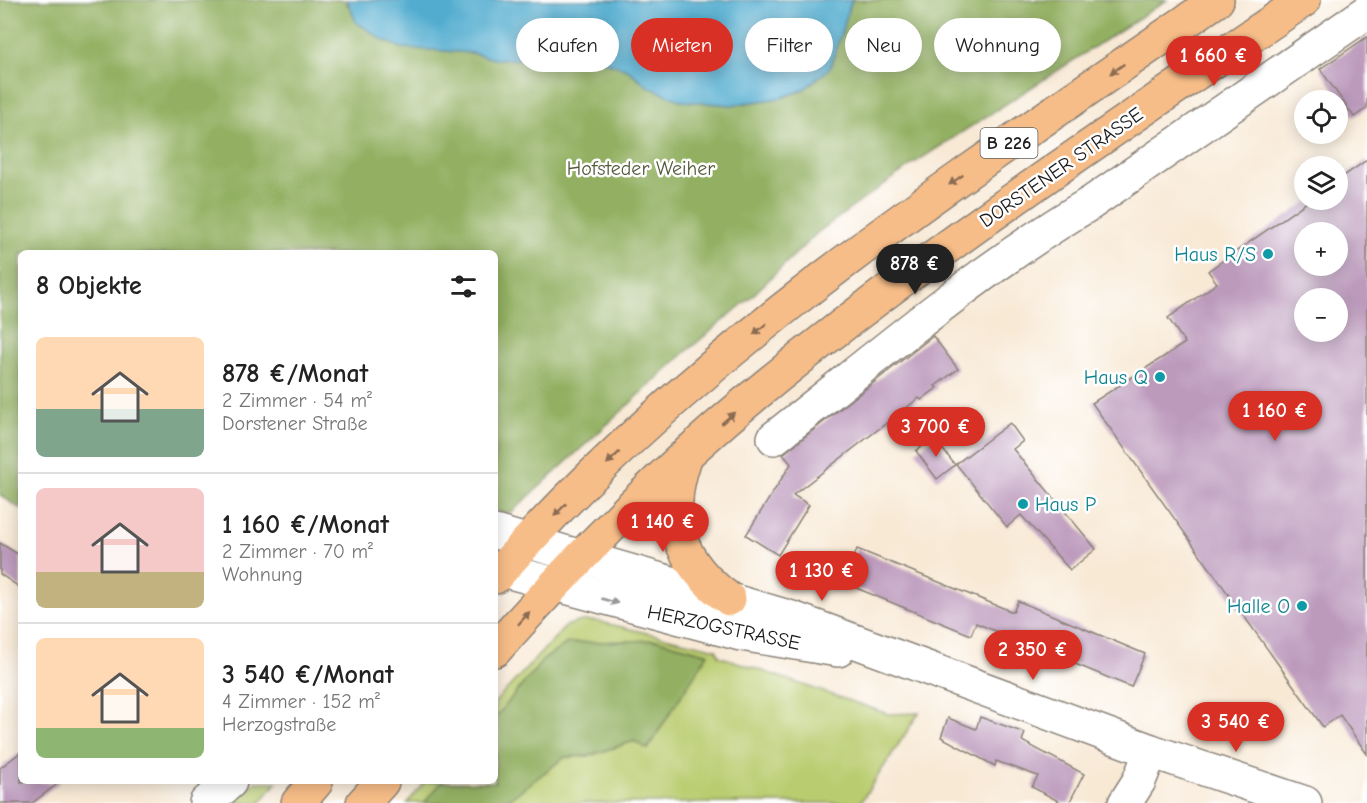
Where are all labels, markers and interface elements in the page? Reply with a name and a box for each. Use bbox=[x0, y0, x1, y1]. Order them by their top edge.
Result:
chip: Kaufen bbox=[516, 18, 619, 72]
chip: Mieten bbox=[631, 18, 733, 72]
chip: Filter bbox=[745, 18, 833, 72]
chip: Neu bbox=[845, 18, 922, 72]
chip: Wohnung bbox=[934, 18, 1061, 72]
pin: 1 660 € bbox=[1159, 36, 1269, 87]
text: 1 660 € bbox=[1180, 44, 1248, 67]
one-way arrow bbox=[1109, 63, 1125, 75]
map controls bbox=[1294, 90, 1348, 342]
button: locate bbox=[1294, 90, 1348, 144]
street label: DORSTENER STRASSE bbox=[975, 102, 1147, 232]
road number: B 226 bbox=[980, 128, 1038, 158]
button: layers bbox=[1294, 156, 1348, 210]
park label: Hofsteder Weiher bbox=[567, 157, 715, 180]
one-way arrow bbox=[949, 174, 965, 186]
button: + bbox=[1294, 222, 1348, 276]
place label: Haus R/S bbox=[1174, 243, 1256, 266]
pin: 878 € bbox=[873, 244, 957, 295]
marker: Haus R/S bbox=[1261, 247, 1275, 261]
text: 878 € bbox=[890, 252, 940, 275]
icon: filters bbox=[447, 270, 480, 303]
text: 8 Objekte bbox=[36, 271, 142, 301]
button: − bbox=[1294, 288, 1348, 342]
one-way arrow bbox=[752, 322, 767, 335]
text: 878 €/Monat bbox=[222, 359, 368, 389]
icon: home bbox=[84, 361, 156, 433]
place label: Haus Q bbox=[1084, 366, 1148, 389]
marker: Haus Q bbox=[1153, 370, 1167, 384]
text: 2 Zimmer · 54 m² bbox=[222, 389, 372, 412]
pin: 1 160 € bbox=[1220, 391, 1330, 442]
text: 1 160 € bbox=[1242, 399, 1308, 422]
pin: 3 700 € bbox=[881, 407, 991, 458]
text: Dorstener Straße bbox=[222, 412, 367, 435]
one-way arrow bbox=[720, 412, 735, 425]
text: 3 700 € bbox=[901, 415, 971, 438]
one-way arrow bbox=[606, 450, 620, 464]
place label: Haus P bbox=[1035, 493, 1096, 516]
marker: Haus P bbox=[1016, 497, 1030, 511]
pin: 1 140 € bbox=[608, 502, 718, 553]
one-way arrow bbox=[553, 503, 567, 517]
text: 1 160 €/Monat bbox=[222, 510, 389, 540]
text: 1 140 € bbox=[631, 510, 695, 533]
icon: home bbox=[84, 512, 156, 584]
text: 2 Zimmer · 70 m² bbox=[222, 540, 373, 563]
pin: 1 130 € bbox=[767, 551, 877, 602]
text: 1 130 € bbox=[789, 559, 855, 582]
text: Wohnung bbox=[222, 563, 303, 586]
place label: Halle O bbox=[1227, 595, 1290, 618]
one-way arrow bbox=[601, 596, 619, 606]
marker: Halle O bbox=[1295, 599, 1309, 613]
street label: HERZOGSTRASSE bbox=[645, 600, 802, 655]
one-way arrow bbox=[517, 610, 531, 625]
pin: 2 350 € bbox=[978, 630, 1088, 681]
text: 2 350 € bbox=[998, 638, 1068, 661]
text: 3 540 €/Monat bbox=[222, 660, 394, 690]
icon: home bbox=[84, 662, 156, 734]
text: 4 Zimmer · 152 m² bbox=[222, 690, 380, 713]
pin: 3 540 € bbox=[1181, 702, 1291, 753]
text: 3 540 € bbox=[1201, 710, 1271, 733]
text: Herzogstraße bbox=[222, 713, 336, 736]

